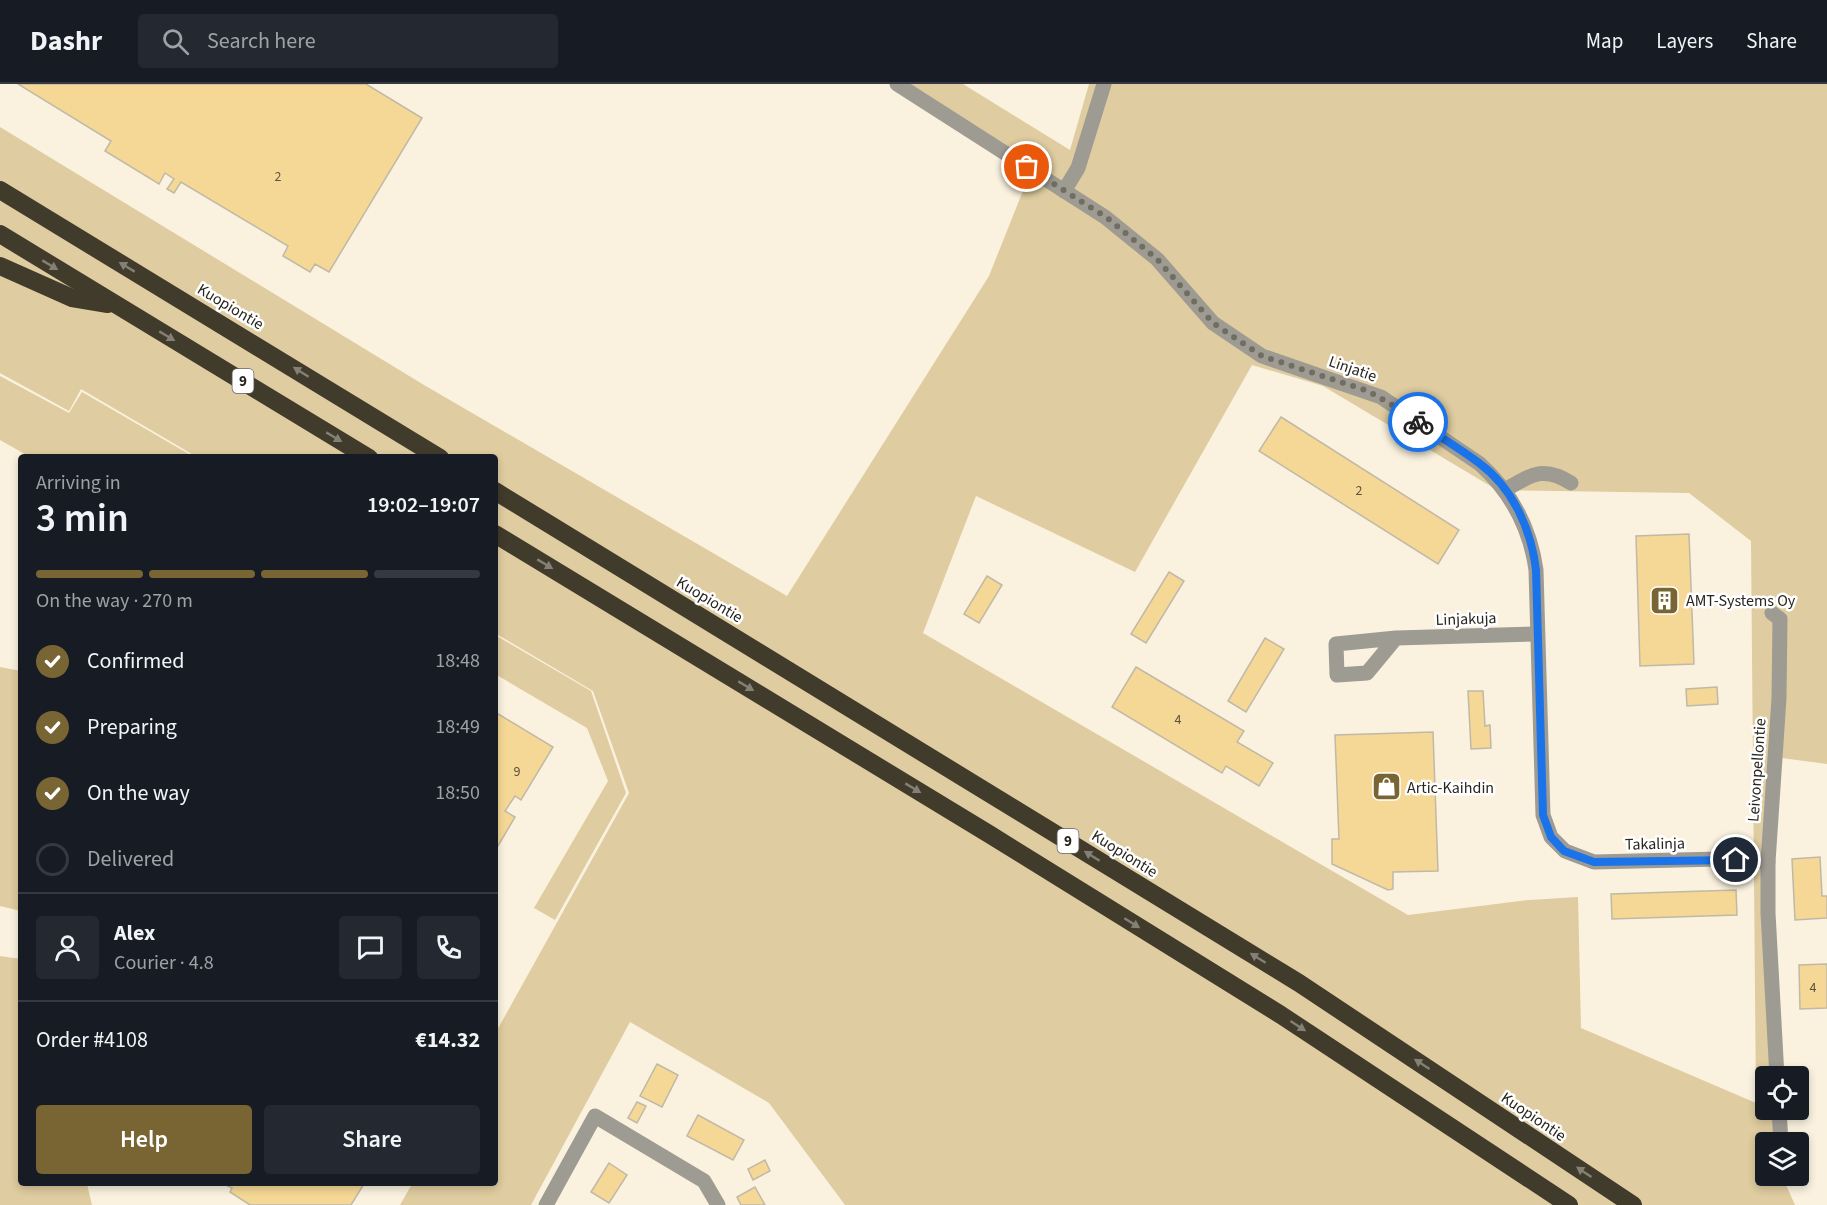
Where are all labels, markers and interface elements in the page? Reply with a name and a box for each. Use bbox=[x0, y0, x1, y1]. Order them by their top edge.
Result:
search box bbox=[138, 14, 558, 68]
text: Dashr bbox=[30, 21, 102, 61]
icon: search bbox=[159, 25, 192, 58]
text: Search here bbox=[207, 25, 316, 57]
text: Map bbox=[1586, 26, 1623, 56]
text: Layers bbox=[1656, 26, 1713, 56]
text: Share bbox=[1746, 26, 1797, 56]
pin bbox=[1001, 141, 1052, 192]
icon: bag bbox=[1010, 150, 1043, 183]
house number: 2 bbox=[275, 167, 282, 187]
one-way arrow bbox=[42, 259, 58, 270]
one-way arrow bbox=[119, 261, 135, 272]
street label: Kuopiontie bbox=[193, 278, 268, 335]
one-way arrow bbox=[159, 330, 175, 341]
street label: Linjatie bbox=[1326, 350, 1380, 387]
one-way arrow bbox=[293, 366, 309, 377]
road number: 9 bbox=[232, 369, 254, 393]
courier bbox=[1388, 392, 1448, 452]
icon: bike bbox=[1402, 406, 1435, 439]
one-way arrow bbox=[326, 431, 342, 442]
text: Arriving in bbox=[36, 469, 121, 497]
house number: 2 bbox=[1356, 481, 1363, 501]
text: 19:02–19:07 bbox=[367, 489, 480, 521]
text: 3 min bbox=[36, 491, 129, 547]
one-way arrow bbox=[537, 559, 553, 570]
street label: Kuopiontie bbox=[672, 571, 747, 628]
building icon: AMT-Systems Oy bbox=[1649, 584, 1681, 616]
text: On the way · 270 m bbox=[36, 587, 193, 615]
place label: AMT-Systems Oy bbox=[1686, 590, 1796, 612]
street label: Linjakuja bbox=[1435, 607, 1497, 631]
icon: check bbox=[36, 645, 69, 678]
text: Confirmed bbox=[87, 645, 184, 677]
text: 18:48 bbox=[435, 647, 480, 675]
one-way arrow bbox=[738, 681, 754, 692]
house number: 4 bbox=[1175, 710, 1182, 730]
icon: check bbox=[36, 711, 69, 744]
text: Preparing bbox=[87, 711, 177, 743]
text: 18:49 bbox=[435, 713, 480, 741]
street label: Leivonpellontie bbox=[1742, 717, 1772, 823]
house number: 9 bbox=[514, 762, 521, 782]
shop icon: Artic-Kaihdin bbox=[1370, 771, 1402, 803]
icon: check bbox=[36, 777, 69, 810]
text: On the way bbox=[87, 777, 190, 809]
place label: Artic-Kaihdin bbox=[1407, 777, 1494, 799]
text: 18:50 bbox=[435, 779, 480, 807]
one-way arrow bbox=[905, 782, 921, 793]
street label: Kuopiontie bbox=[1087, 825, 1162, 883]
road number: 9 bbox=[1058, 829, 1078, 853]
street label: Takalinja bbox=[1625, 832, 1685, 856]
pin bbox=[1710, 834, 1761, 885]
text: Delivered bbox=[87, 843, 174, 875]
icon: home bbox=[1719, 843, 1752, 876]
one-way arrow bbox=[1084, 850, 1100, 861]
button: person bbox=[36, 916, 99, 979]
button: chat bbox=[339, 916, 402, 979]
button: phone bbox=[417, 916, 480, 979]
text: Alex bbox=[114, 917, 155, 949]
one-way arrow bbox=[1124, 917, 1141, 928]
text: Courier · 4.8 bbox=[114, 949, 214, 977]
one-way arrow bbox=[1250, 953, 1266, 964]
house number: 4 bbox=[1810, 978, 1817, 998]
one-way arrow bbox=[1290, 1020, 1306, 1031]
text: Order #4108 bbox=[36, 1024, 148, 1056]
text: €14.32 bbox=[415, 1024, 480, 1056]
one-way arrow bbox=[1414, 1058, 1430, 1070]
map controls bbox=[1755, 1066, 1809, 1186]
button: locate bbox=[1755, 1066, 1809, 1120]
street label: Kuopiontie bbox=[1497, 1087, 1570, 1147]
button: Help bbox=[36, 1105, 252, 1174]
button: Share bbox=[264, 1105, 480, 1174]
button: layers bbox=[1755, 1132, 1809, 1186]
one-way arrow bbox=[1576, 1167, 1592, 1178]

